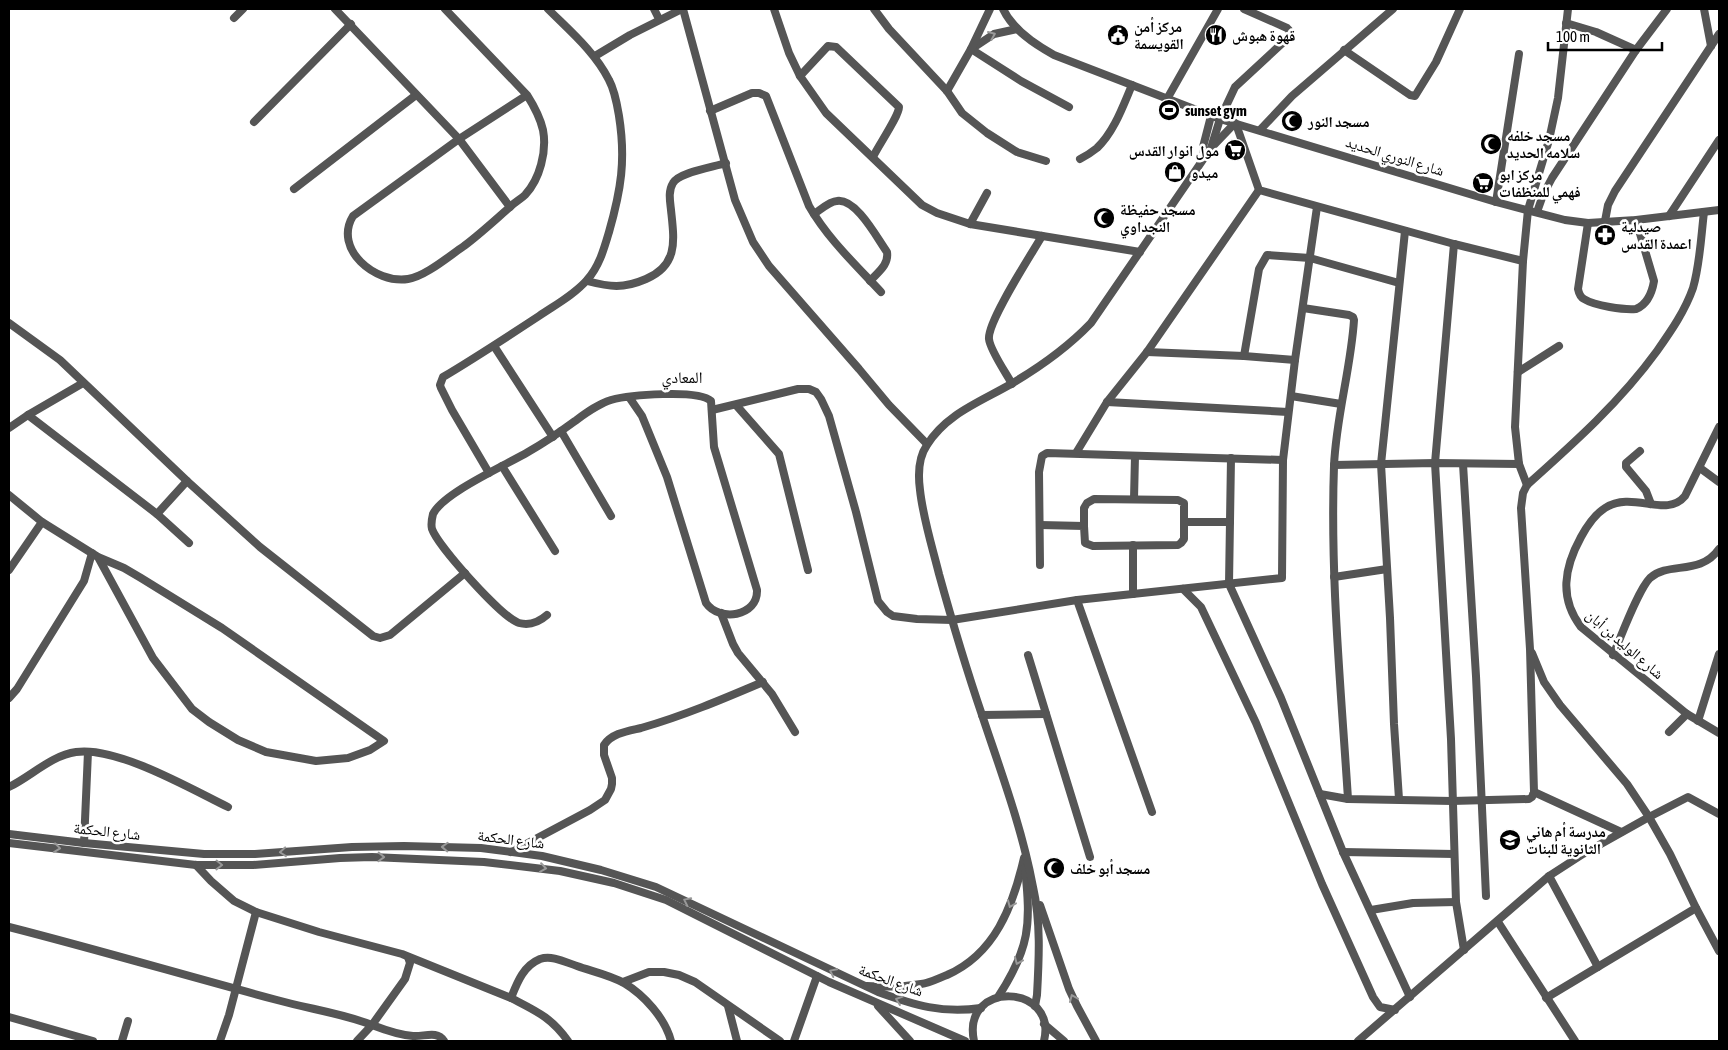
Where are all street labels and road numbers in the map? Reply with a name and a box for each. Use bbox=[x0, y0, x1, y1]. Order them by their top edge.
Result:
street label: شارع النوري الحديد bbox=[1343, 133, 1446, 183]
street label: شارع الوليد بن أبان bbox=[1581, 606, 1667, 684]
street label: شارع الحكمة bbox=[73, 819, 141, 845]
street label: شارع الحكمة bbox=[476, 826, 545, 854]
street label: شارع الحكمة bbox=[856, 961, 926, 1001]

